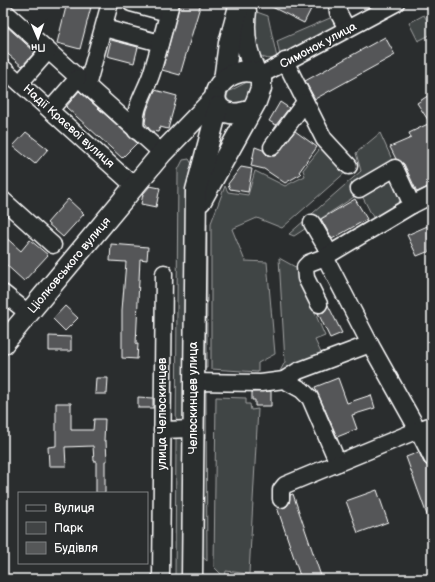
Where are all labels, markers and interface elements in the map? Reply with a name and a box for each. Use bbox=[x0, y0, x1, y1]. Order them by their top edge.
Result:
north arrow bbox=[18, 18, 58, 58]
street label: Симонок улица bbox=[277, 19, 359, 72]
text: Пн bbox=[31, 41, 46, 54]
street label: Надії Краєвої вулиця bbox=[20, 81, 118, 172]
street label: Ціолковського вулиця bbox=[25, 214, 114, 317]
street label: Челюскинцев улица bbox=[186, 342, 201, 454]
street label: улица Челюскинцев bbox=[155, 357, 170, 470]
legend bbox=[18, 492, 148, 564]
text: Вулиця bbox=[54, 501, 95, 516]
text: Парк bbox=[54, 521, 84, 536]
text: Будівля bbox=[54, 541, 98, 556]

